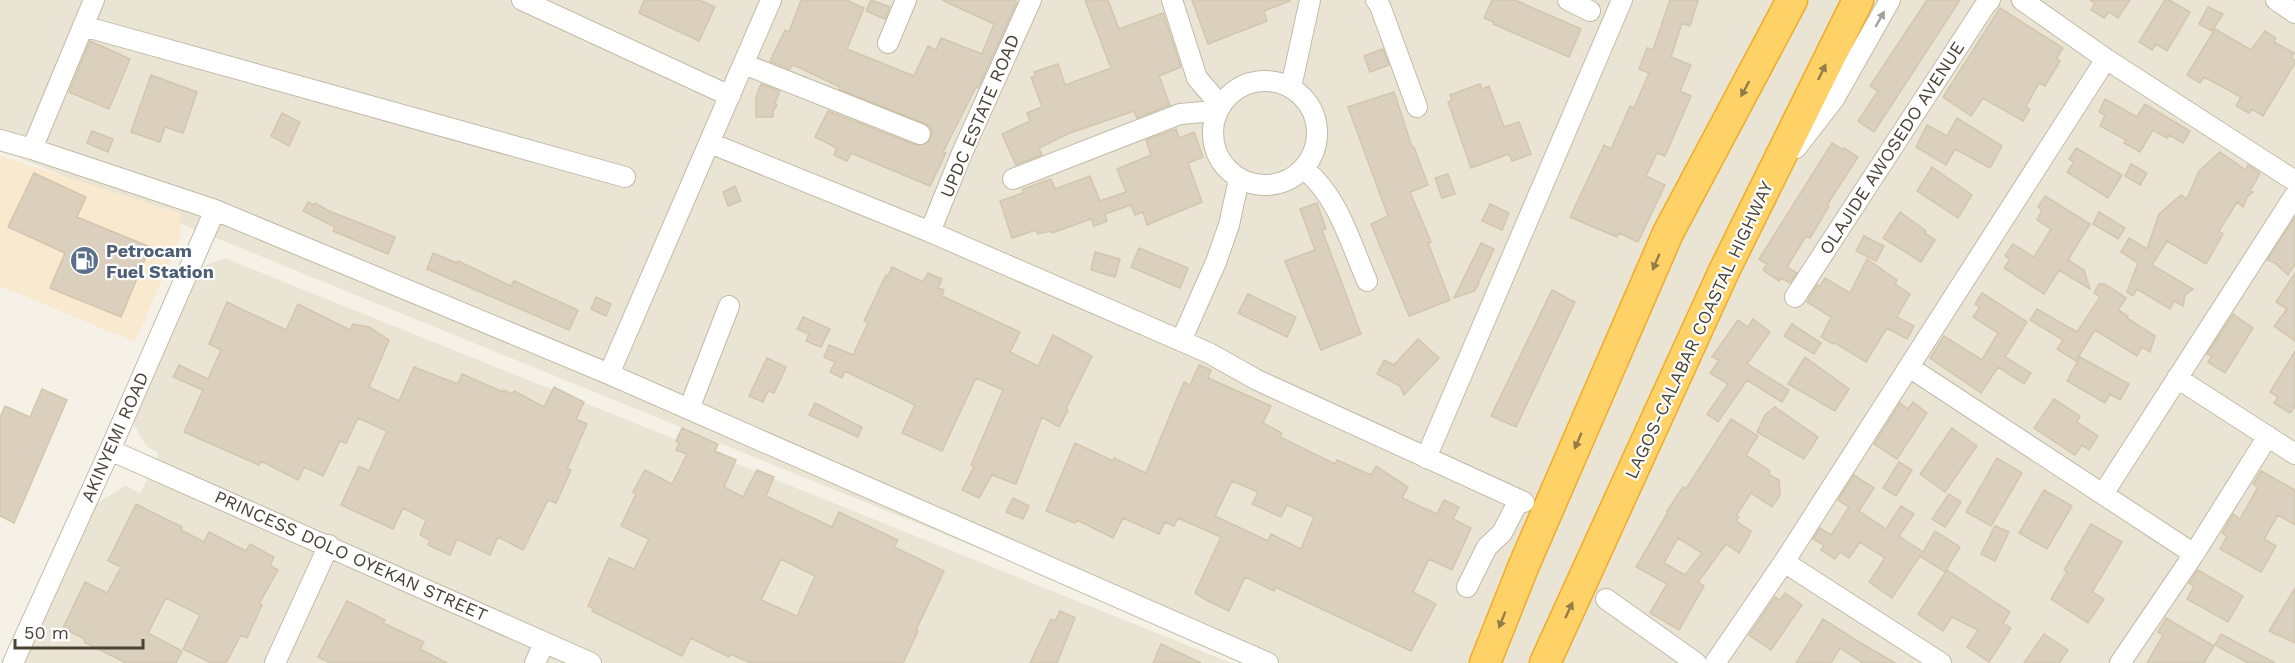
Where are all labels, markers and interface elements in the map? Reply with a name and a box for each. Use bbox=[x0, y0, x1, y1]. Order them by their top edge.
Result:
one-way arrow bbox=[1874, 10, 1884, 27]
street label: UPDC ESTATE ROAD bbox=[936, 31, 1023, 201]
street label: OLAJIDE AWOSEDO AVENUE bbox=[1815, 37, 1968, 258]
one-way arrow bbox=[1818, 64, 1827, 81]
one-way arrow bbox=[1740, 80, 1750, 97]
street label: LAGOS-CALABAR COASTAL HIGHWAY bbox=[1620, 177, 1777, 482]
place label: Petrocam Fuel Station bbox=[106, 240, 214, 282]
fuel station icon: Petrocam Fuel Station bbox=[69, 245, 101, 277]
one-way arrow bbox=[1651, 253, 1660, 271]
street label: AKINYEMI ROAD bbox=[76, 368, 153, 505]
one-way arrow bbox=[1573, 432, 1583, 450]
street label: PRINCESS DOLO OYEKAN STREET bbox=[212, 486, 491, 625]
one-way arrow bbox=[1565, 601, 1574, 618]
scale bar bbox=[15, 612, 142, 650]
one-way arrow bbox=[1497, 612, 1507, 630]
text: 50 m bbox=[24, 622, 69, 643]

